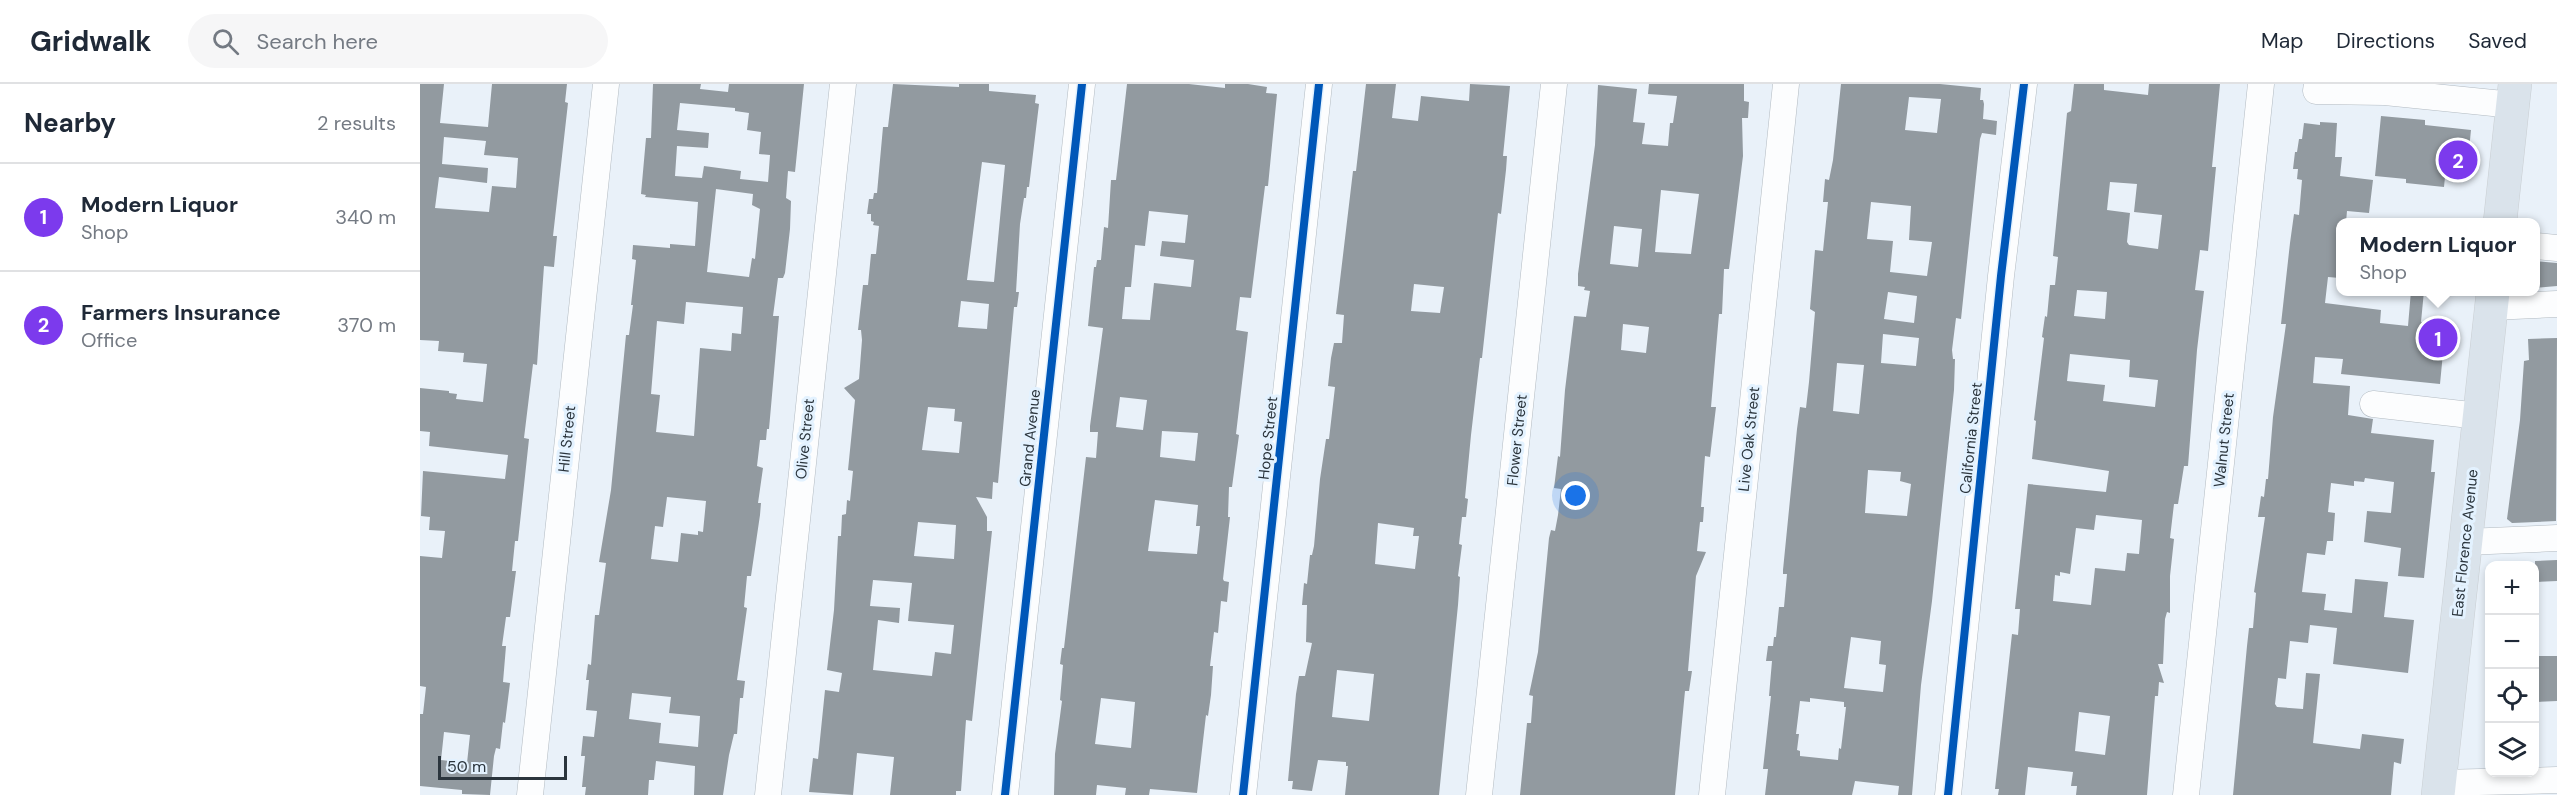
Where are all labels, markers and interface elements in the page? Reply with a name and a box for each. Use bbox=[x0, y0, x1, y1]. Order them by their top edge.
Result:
search box bbox=[188, 14, 608, 68]
text: Gridwalk bbox=[30, 23, 152, 60]
icon: search bbox=[209, 25, 242, 58]
text: Search here bbox=[257, 27, 378, 56]
text: Map bbox=[2261, 27, 2303, 55]
text: Directions bbox=[2336, 27, 2435, 55]
text: Saved bbox=[2468, 27, 2527, 55]
text: Nearby bbox=[24, 106, 116, 140]
text: 2 results bbox=[317, 110, 396, 136]
pin: 2 bbox=[2438, 138, 2478, 182]
text: Modern Liquor bbox=[81, 190, 238, 219]
text: 1 bbox=[40, 204, 47, 230]
text: 340 m bbox=[335, 204, 396, 230]
popup bbox=[2336, 218, 2540, 296]
text: Shop bbox=[81, 219, 128, 245]
text: Modern Liquor bbox=[2360, 230, 2517, 259]
text: Shop bbox=[2360, 259, 2407, 285]
text: Farmers Insurance bbox=[81, 298, 281, 327]
text: 2 bbox=[38, 312, 49, 338]
text: 370 m bbox=[337, 312, 396, 338]
pin: 1 bbox=[2418, 316, 2458, 360]
text: Office bbox=[81, 327, 137, 353]
street label: California Street bbox=[1955, 381, 1987, 495]
street label: Live Oak Street bbox=[1734, 385, 1764, 492]
street label: Grand Avenue bbox=[1015, 388, 1045, 488]
street label: Walnut Street bbox=[2209, 392, 2239, 488]
street label: Flower Street bbox=[1502, 393, 1532, 487]
street label: Hope Street bbox=[1254, 395, 1282, 481]
street label: Olive Street bbox=[791, 398, 819, 480]
street label: Hill Street bbox=[554, 405, 580, 473]
street label: East Florence Avenue bbox=[2447, 468, 2483, 618]
your location bbox=[1561, 481, 1590, 510]
map controls bbox=[2485, 561, 2539, 777]
button: + bbox=[2485, 561, 2539, 615]
button: − bbox=[2485, 615, 2539, 669]
button: locate bbox=[2485, 669, 2539, 723]
button: layers bbox=[2485, 723, 2539, 777]
scale bar bbox=[438, 753, 567, 780]
text: 50 m bbox=[447, 756, 486, 777]

